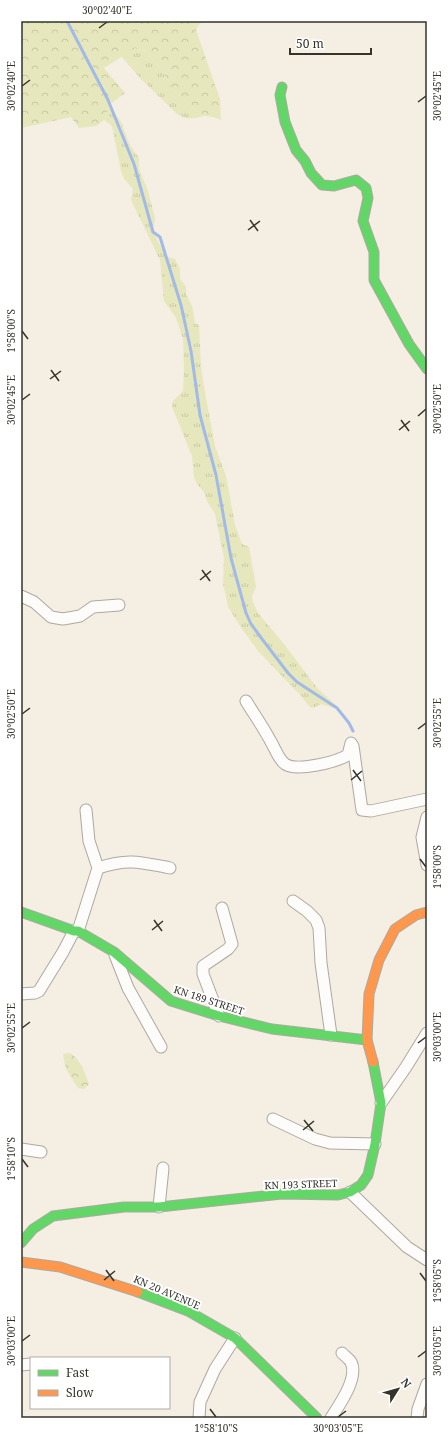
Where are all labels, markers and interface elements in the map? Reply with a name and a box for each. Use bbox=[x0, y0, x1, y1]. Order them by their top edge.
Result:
text: 30°02'40"E bbox=[82, 3, 132, 17]
scale bar bbox=[290, 30, 371, 56]
text: 50 m bbox=[296, 35, 324, 52]
text: 30°02'40"E bbox=[4, 61, 18, 111]
text: 30°02'45"E bbox=[430, 71, 444, 121]
text: 1°58'00"S bbox=[4, 309, 18, 353]
text: 30°02'45"E bbox=[4, 375, 18, 425]
text: 30°02'50"E bbox=[430, 384, 444, 434]
text: 30°02'50"E bbox=[4, 689, 18, 739]
text: 30°02'55"E bbox=[430, 698, 444, 748]
text: 1°58'00"S bbox=[430, 845, 444, 889]
street label: KN 189 STREET bbox=[172, 982, 246, 1018]
text: 30°02'55"E bbox=[4, 1003, 18, 1053]
text: 30°03'00"E bbox=[430, 1012, 444, 1062]
text: 1°58'10"S bbox=[4, 1137, 18, 1181]
street label: KN 193 STREET bbox=[264, 1176, 338, 1192]
text: 1°58'05"S bbox=[430, 1259, 444, 1303]
street label: KN 20 AVENUE bbox=[131, 1272, 203, 1312]
text: 30°03'00"E bbox=[4, 1316, 18, 1366]
text: 30°03'05"E bbox=[430, 1326, 444, 1376]
legend bbox=[30, 1357, 170, 1409]
text: Fast bbox=[66, 1364, 89, 1381]
north arrow bbox=[378, 1369, 418, 1409]
text: N bbox=[398, 1375, 415, 1391]
text: Slow bbox=[66, 1384, 94, 1401]
text: 1°58'10"S bbox=[194, 1421, 238, 1435]
text: 30°03'05"E bbox=[313, 1421, 363, 1435]

